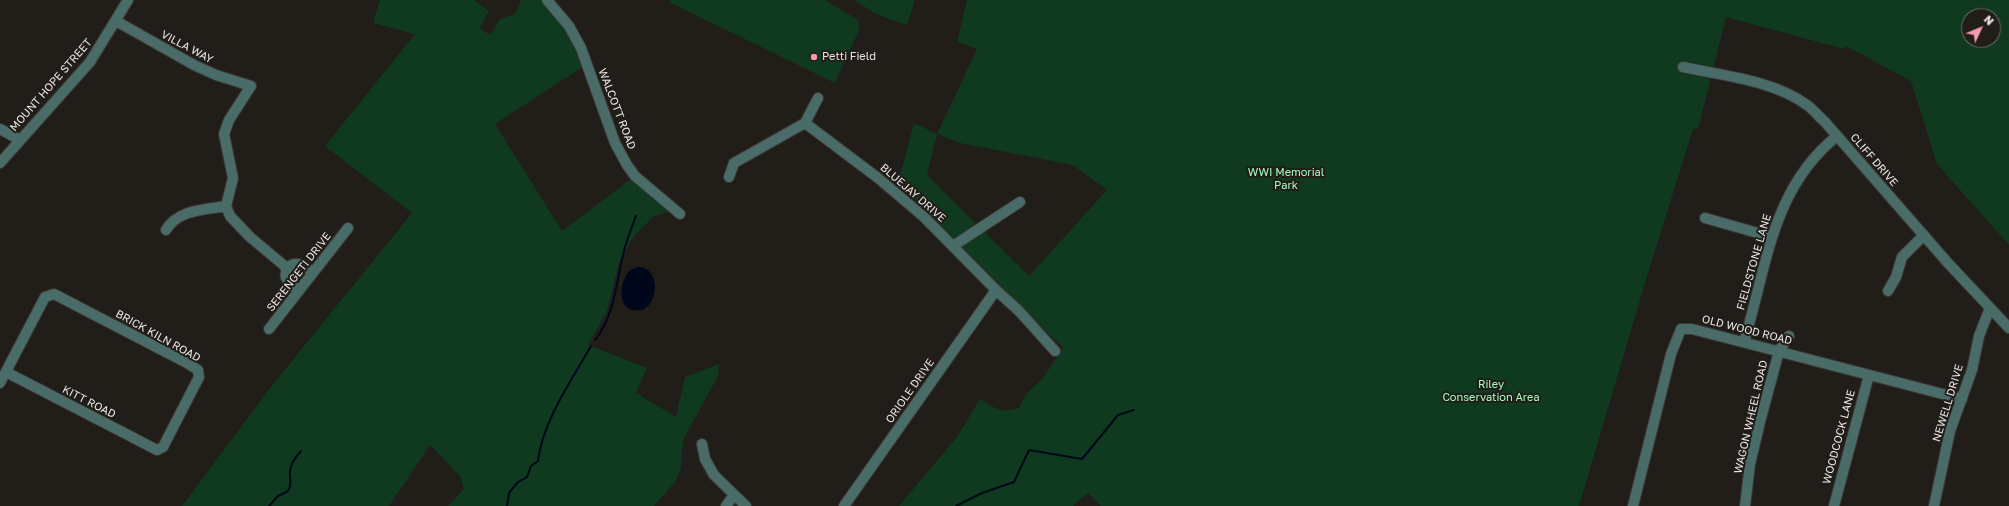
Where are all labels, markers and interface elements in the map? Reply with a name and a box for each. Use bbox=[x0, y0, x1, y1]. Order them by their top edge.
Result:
north arrow bbox=[1961, 8, 2001, 48]
text: N bbox=[1982, 12, 1997, 28]
street label: VILLA WAY bbox=[159, 28, 215, 66]
street label: MOUNT HOPE STREET bbox=[7, 36, 95, 134]
place label: Petti Field bbox=[822, 50, 876, 64]
marker: Petti Field bbox=[809, 52, 819, 62]
street label: WALCOTT ROAD bbox=[595, 67, 639, 151]
street label: CLIFF DRIVE bbox=[1847, 131, 1901, 189]
street label: BLUEJAY DRIVE bbox=[878, 161, 948, 225]
park label: WWI Memorial Park bbox=[1248, 166, 1324, 192]
street label: FIELDSTONE LANE bbox=[1734, 212, 1774, 312]
street label: SERENGETI DRIVE bbox=[264, 230, 334, 314]
street label: BRICK KILN ROAD bbox=[113, 307, 203, 365]
street label: OLD WOOD ROAD bbox=[1701, 312, 1793, 348]
street label: ORIOLE DRIVE bbox=[883, 356, 937, 426]
street label: WAGON WHEEL ROAD bbox=[1732, 359, 1770, 475]
street label: NEWELL DRIVE bbox=[1930, 363, 1966, 443]
park label: Riley Conservation Area bbox=[1442, 378, 1540, 404]
street label: KITT ROAD bbox=[60, 383, 118, 421]
street label: WOODCOCK LANE bbox=[1820, 388, 1858, 486]

